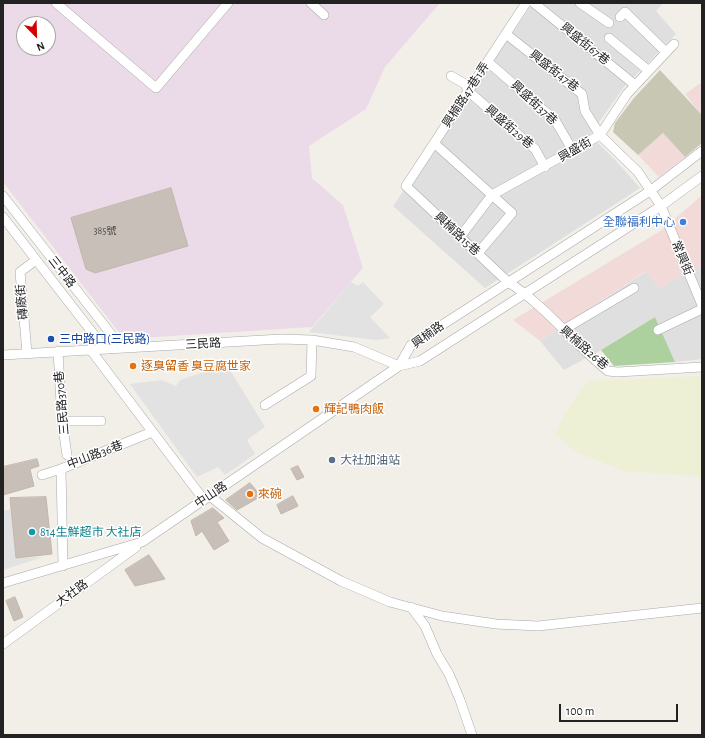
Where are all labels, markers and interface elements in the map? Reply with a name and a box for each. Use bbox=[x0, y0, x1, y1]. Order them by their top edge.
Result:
north arrow bbox=[16, 16, 56, 56]
street label: 興盛街67巷 bbox=[558, 20, 612, 68]
text: N bbox=[35, 40, 46, 53]
street label: 興盛街47巷 bbox=[526, 47, 582, 95]
street label: 興楠路47巷1弄 bbox=[440, 60, 492, 130]
street label: 興盛街37巷 bbox=[508, 78, 560, 128]
street label: 興盛街29巷 bbox=[482, 102, 536, 152]
street label: 興盛街 bbox=[556, 135, 594, 165]
street label: 興楠路15巷 bbox=[431, 209, 483, 259]
place label: 全聯福利中心 bbox=[603, 215, 675, 229]
marker: 全聯福利中心 bbox=[678, 217, 688, 227]
house number: 385號 bbox=[93, 225, 117, 237]
street label: 常興街 bbox=[668, 239, 696, 277]
street label: 三中路 bbox=[45, 253, 79, 291]
street label: 磚廠街 bbox=[13, 283, 31, 321]
street label: 興楠路 bbox=[409, 319, 447, 351]
street label: 興楠路26巷 bbox=[557, 323, 611, 373]
place label: 三中路口(三民路) bbox=[59, 332, 150, 346]
marker: 三中路口(三民路) bbox=[46, 334, 56, 344]
street label: 三民路 bbox=[185, 336, 221, 352]
place label: 逐臭留香 臭豆腐世家 bbox=[141, 359, 251, 373]
marker: 逐臭留香 臭豆腐世家 bbox=[128, 361, 138, 371]
street label: 三民路370巷 bbox=[52, 370, 72, 436]
place label: 輝記鴨肉飯 bbox=[324, 402, 384, 416]
marker: 輝記鴨肉飯 bbox=[311, 404, 321, 414]
street label: 中山路36巷 bbox=[65, 438, 125, 472]
place label: 大社加油站 bbox=[340, 453, 400, 467]
marker: 大社加油站 bbox=[327, 455, 337, 465]
street label: 中山路 bbox=[192, 479, 230, 511]
place label: 來碗 bbox=[258, 487, 282, 501]
marker: 來碗 bbox=[245, 489, 255, 499]
place label: 814生鮮超市 大社店 bbox=[40, 525, 142, 539]
marker: 814生鮮超市 大社店 bbox=[27, 527, 37, 537]
street label: 大社路 bbox=[53, 577, 91, 609]
scale bar bbox=[561, 696, 680, 722]
text: 100 m bbox=[566, 705, 594, 717]

